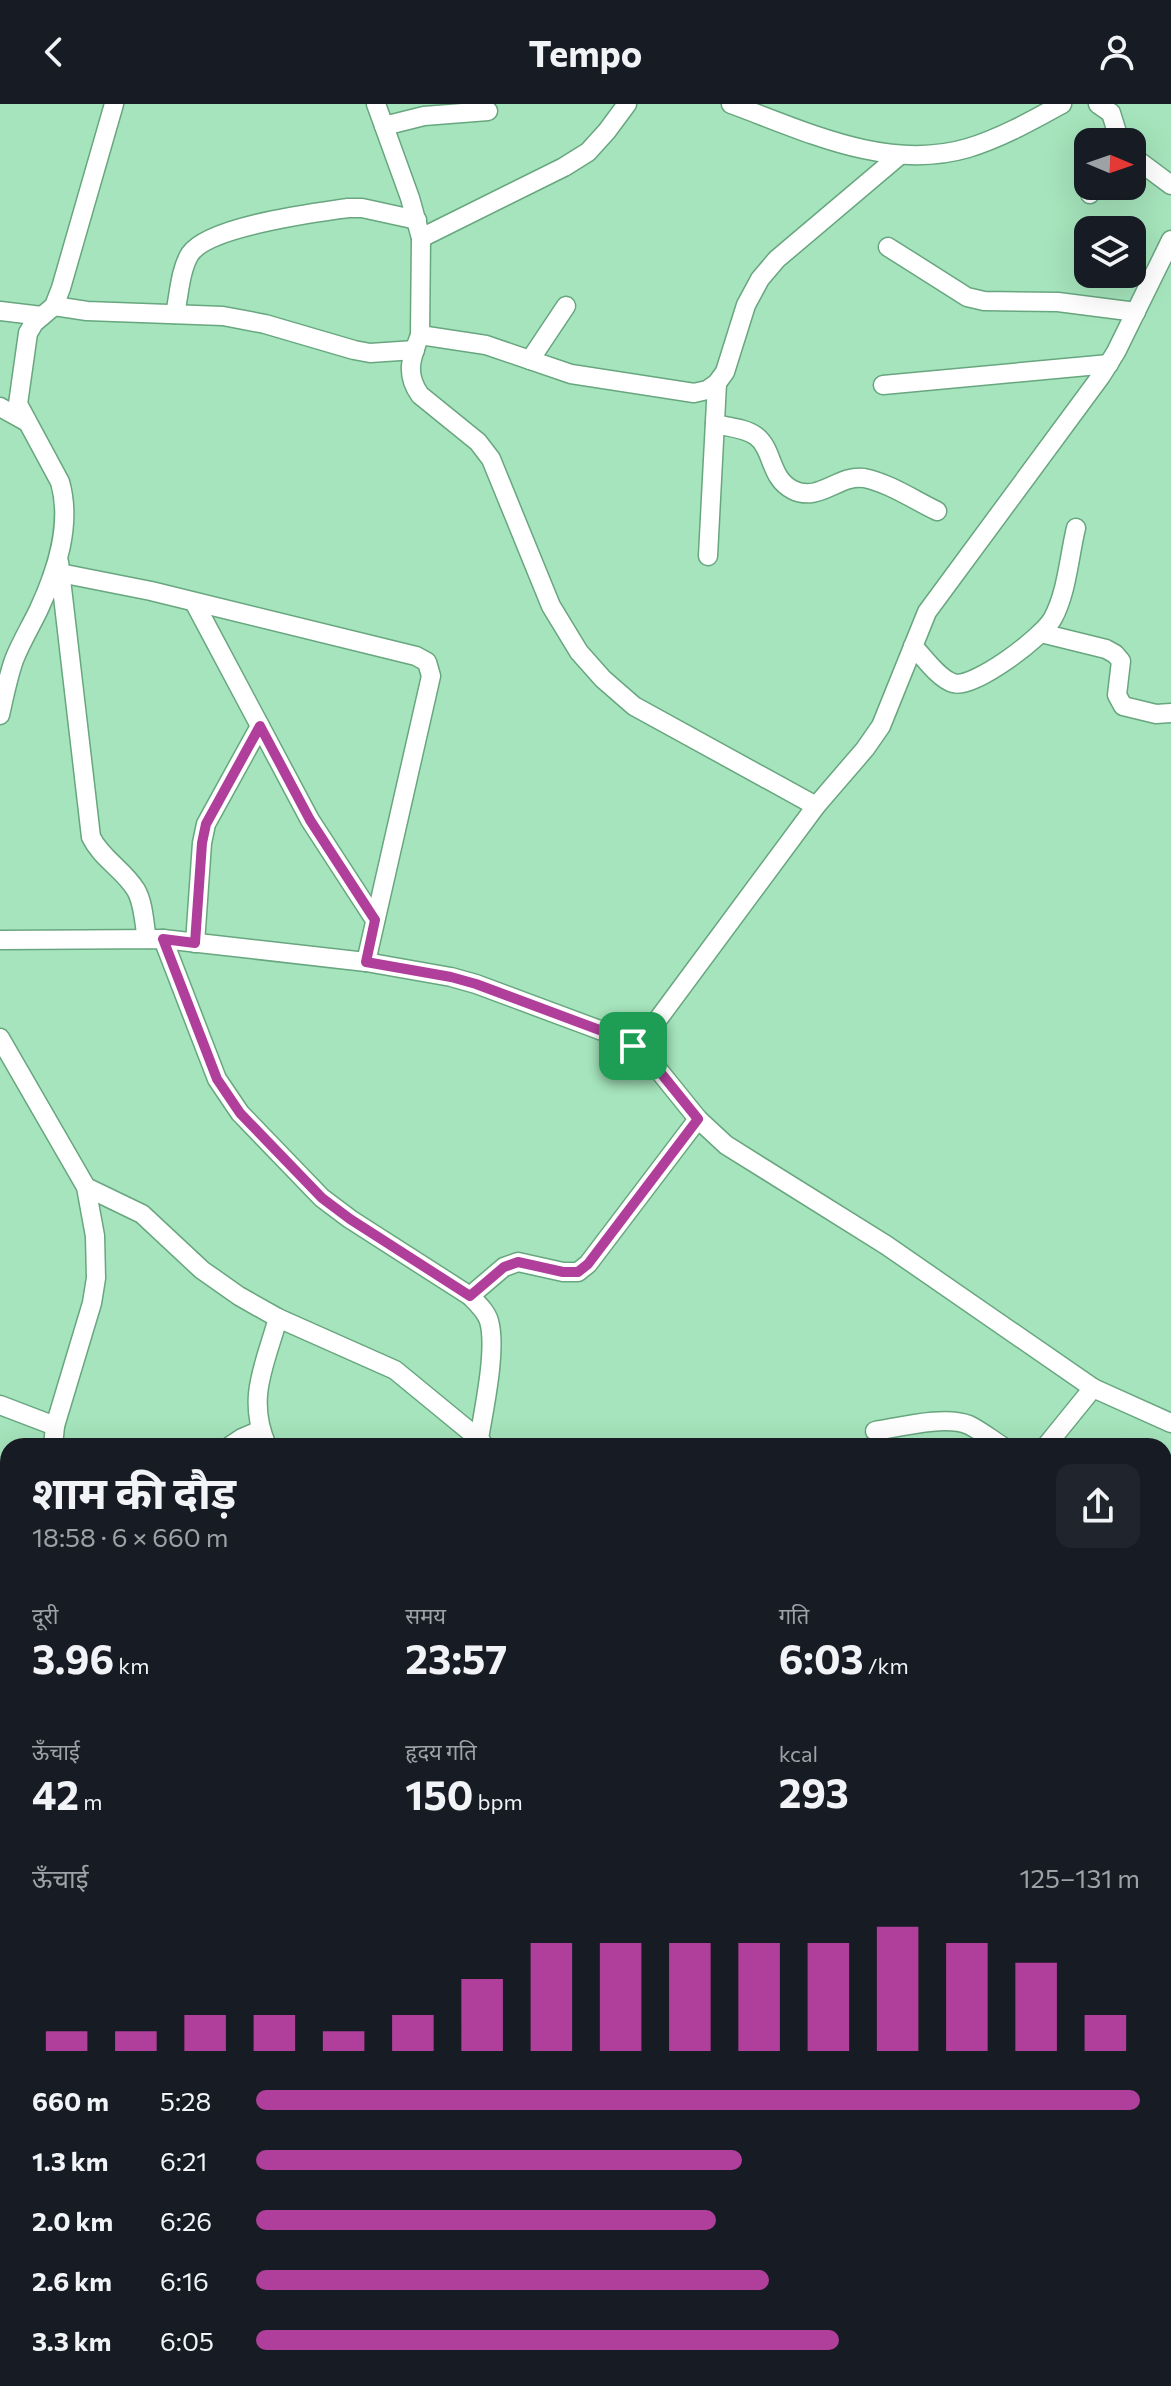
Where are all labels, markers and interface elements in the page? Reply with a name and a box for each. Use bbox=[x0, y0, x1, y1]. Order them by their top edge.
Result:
icon: back bbox=[32, 30, 76, 74]
text: Tempo bbox=[529, 30, 642, 74]
icon: person bbox=[1095, 30, 1139, 74]
north arrow bbox=[1074, 128, 1146, 200]
map controls bbox=[1074, 128, 1146, 288]
button: layers bbox=[1074, 216, 1146, 288]
pin bbox=[599, 1012, 667, 1080]
icon: arrive bbox=[611, 1024, 655, 1068]
text: शाम की दौड़ bbox=[32, 1464, 236, 1518]
button: share bbox=[1056, 1464, 1140, 1548]
text: 18:58 · 6 × 660 m bbox=[32, 1521, 229, 1552]
text: दूरी bbox=[32, 1602, 58, 1629]
text: समय bbox=[405, 1602, 446, 1629]
text: गति bbox=[779, 1602, 809, 1629]
text: 3.96 bbox=[32, 1633, 114, 1682]
text: 23:57 bbox=[405, 1633, 507, 1682]
text: 6:03 bbox=[779, 1633, 864, 1682]
text: km bbox=[114, 1652, 149, 1679]
text: /km bbox=[864, 1652, 909, 1679]
text: ऊँचाई bbox=[32, 1738, 80, 1765]
text: हृदय गति bbox=[405, 1738, 477, 1765]
text: kcal bbox=[779, 1740, 818, 1767]
text: 293 bbox=[779, 1767, 849, 1816]
text: 42 bbox=[32, 1769, 79, 1818]
text: 150 bbox=[405, 1769, 473, 1818]
text: m bbox=[79, 1788, 102, 1815]
text: bpm bbox=[473, 1788, 523, 1815]
text: ऊँचाई bbox=[32, 1862, 88, 1893]
text: 125–131 m bbox=[1019, 1862, 1140, 1893]
text: 660 m bbox=[32, 2085, 109, 2116]
text: 5:28 bbox=[160, 2085, 211, 2116]
text: 1.3 km bbox=[32, 2145, 108, 2176]
text: 6:21 bbox=[160, 2145, 207, 2176]
text: 2.0 km bbox=[32, 2205, 113, 2236]
text: 6:26 bbox=[160, 2205, 212, 2236]
text: 2.6 km bbox=[32, 2265, 112, 2296]
text: 6:16 bbox=[160, 2265, 209, 2296]
text: 3.3 km bbox=[32, 2325, 111, 2356]
text: 6:05 bbox=[160, 2325, 214, 2356]

